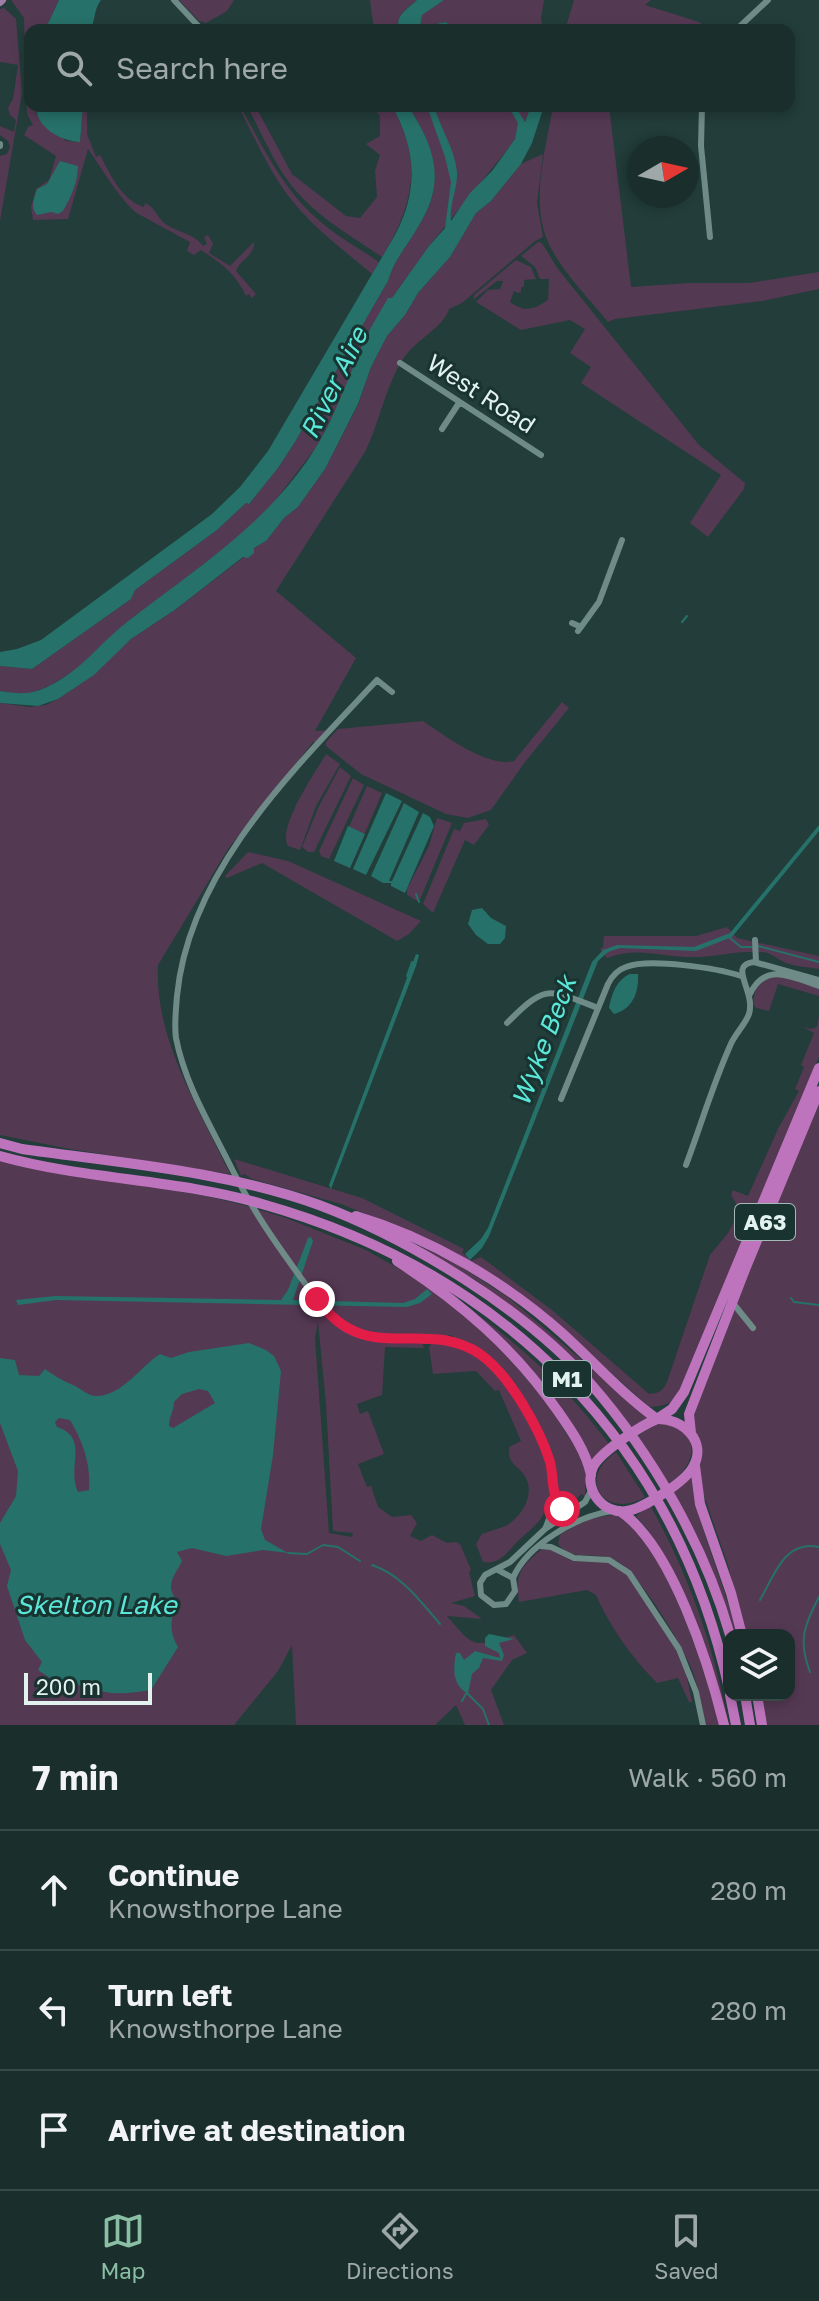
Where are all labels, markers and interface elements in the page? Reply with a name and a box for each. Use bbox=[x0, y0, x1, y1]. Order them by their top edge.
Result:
search box bbox=[24, 24, 795, 112]
icon: search bbox=[52, 46, 96, 90]
text: Search here bbox=[116, 50, 288, 86]
north arrow bbox=[627, 136, 699, 208]
water label: River Aire bbox=[293, 320, 375, 443]
street label: West Road bbox=[422, 347, 541, 438]
water label: Wyke Beck bbox=[505, 969, 583, 1110]
road number: A63 bbox=[735, 1204, 795, 1240]
route end bbox=[299, 1281, 335, 1317]
road number: M1 bbox=[543, 1361, 591, 1397]
route start bbox=[544, 1491, 580, 1527]
water label: Skelton Lake bbox=[15, 1589, 179, 1620]
map controls bbox=[723, 1629, 795, 1701]
button: layers bbox=[723, 1629, 795, 1701]
scale bar bbox=[24, 1669, 152, 1705]
text: 200 m bbox=[36, 1673, 101, 1700]
text: 7 min bbox=[32, 1757, 119, 1797]
text: Walk · 560 m bbox=[628, 1762, 787, 1793]
text: Continue bbox=[108, 1857, 239, 1893]
icon: ahead bbox=[32, 1868, 76, 1912]
text: 280 m bbox=[710, 1875, 787, 1906]
text: Knowsthorpe Lane bbox=[108, 1893, 343, 1924]
text: Turn left bbox=[108, 1977, 233, 2013]
icon: left bbox=[32, 1988, 76, 2032]
text: 280 m bbox=[710, 1995, 787, 2026]
text: Knowsthorpe Lane bbox=[108, 2013, 343, 2044]
icon: arrive bbox=[32, 2108, 76, 2152]
text: Arrive at destination bbox=[108, 2112, 405, 2148]
tab: Map bbox=[100, 2209, 145, 2284]
tab: Directions bbox=[346, 2209, 454, 2284]
tab: Saved bbox=[654, 2209, 719, 2284]

